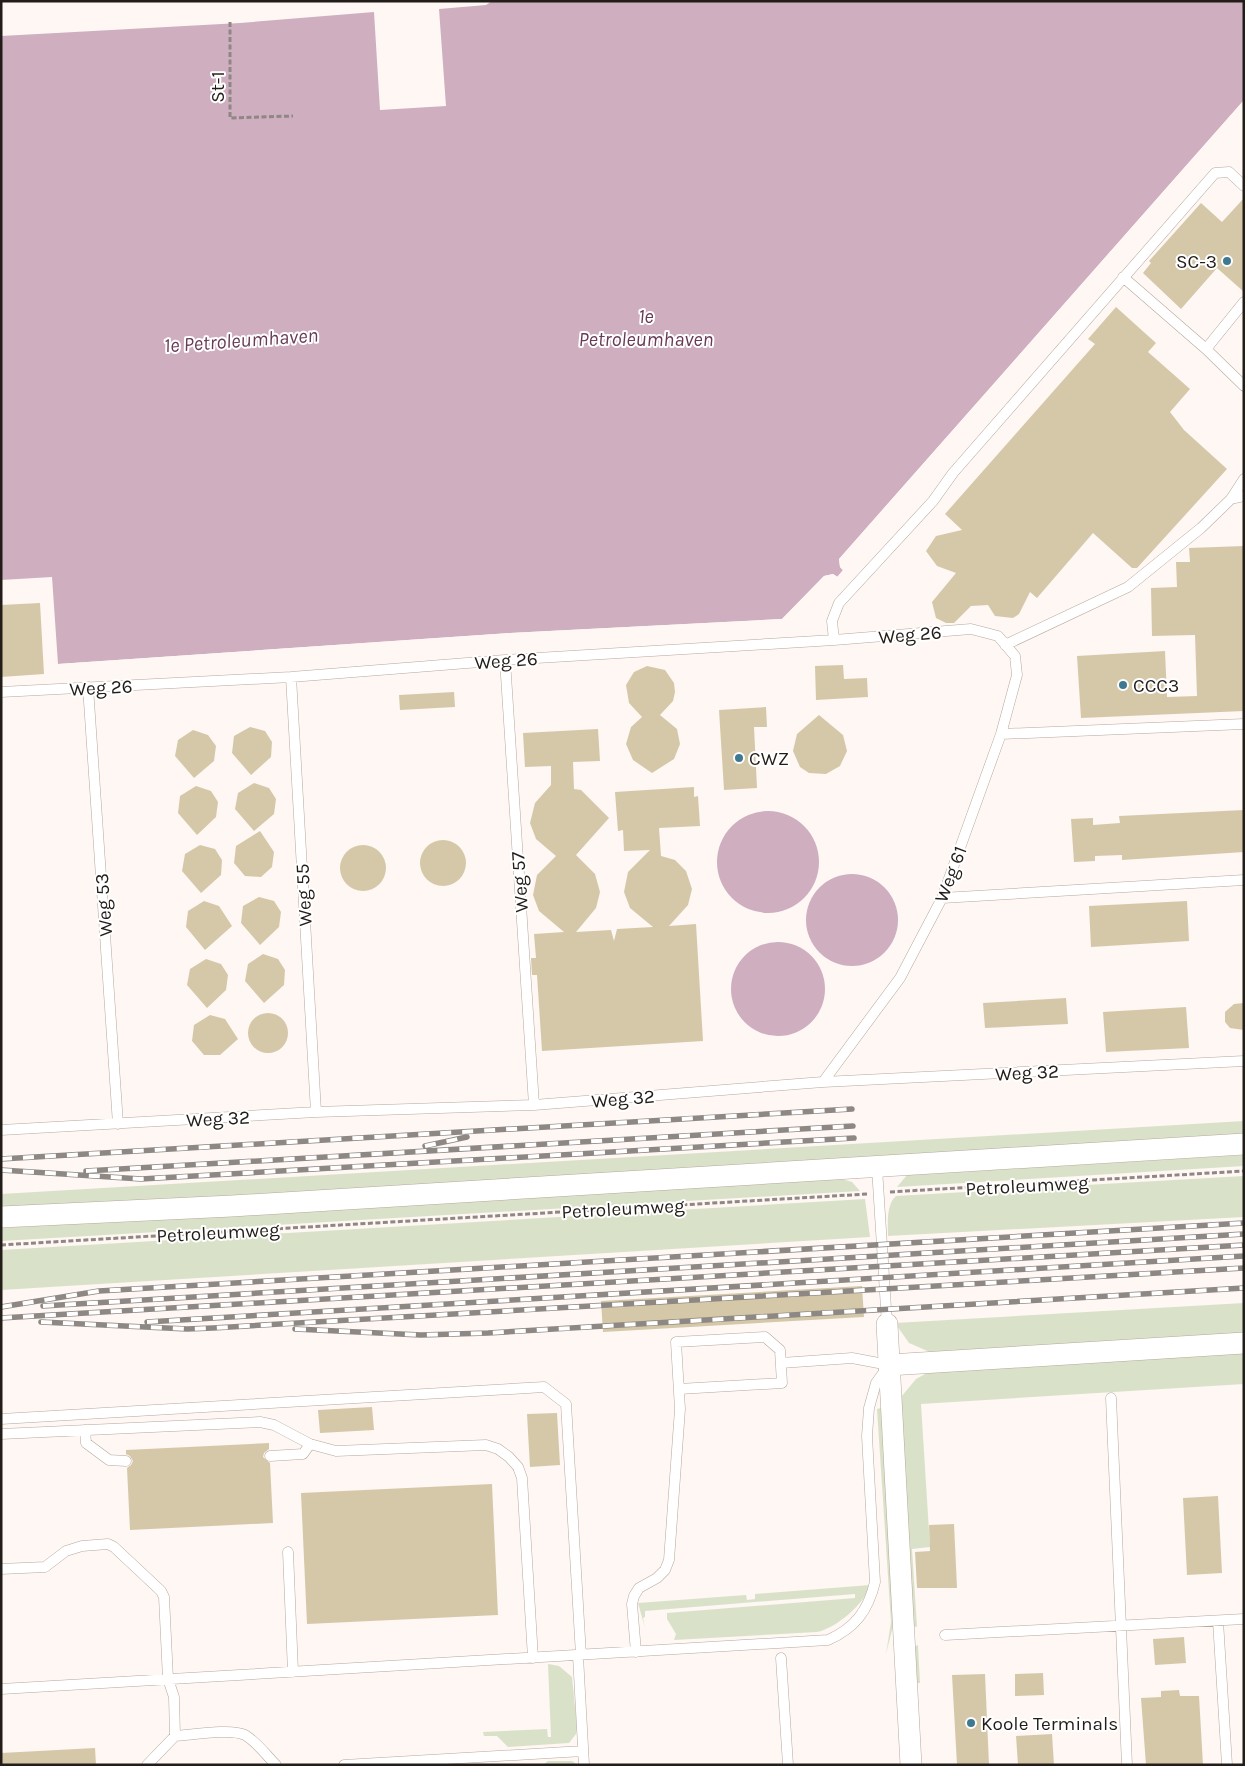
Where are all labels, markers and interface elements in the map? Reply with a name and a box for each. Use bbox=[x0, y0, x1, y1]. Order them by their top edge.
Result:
street label: St-1 bbox=[207, 71, 229, 103]
place label: SC-3 bbox=[1176, 251, 1217, 273]
marker: SC-3 bbox=[1221, 255, 1233, 267]
water label: 1e Petroleumhaven bbox=[579, 305, 713, 351]
water label: 1e Petroleumhaven bbox=[163, 324, 319, 357]
street label: Weg 26 bbox=[878, 621, 943, 649]
street label: Weg 26 bbox=[474, 648, 538, 674]
street label: Weg 26 bbox=[69, 675, 133, 701]
place label: CCC3 bbox=[1133, 675, 1179, 697]
marker: CCC3 bbox=[1117, 679, 1129, 691]
place label: CWZ bbox=[749, 748, 789, 770]
marker: CWZ bbox=[733, 752, 745, 764]
street label: Weg 61 bbox=[930, 843, 972, 906]
street label: Weg 57 bbox=[507, 851, 533, 913]
street label: Weg 55 bbox=[291, 863, 317, 927]
street label: Weg 53 bbox=[91, 873, 117, 937]
street label: Weg 32 bbox=[995, 1060, 1059, 1086]
street label: Weg 32 bbox=[590, 1085, 656, 1113]
street label: Weg 32 bbox=[186, 1106, 250, 1132]
street label: Petroleumweg bbox=[965, 1172, 1089, 1200]
street label: Petroleumweg bbox=[561, 1195, 685, 1223]
street label: Petroleumweg bbox=[156, 1219, 280, 1247]
place label: Koole Terminals bbox=[981, 1713, 1118, 1735]
marker: Koole Terminals bbox=[965, 1717, 977, 1729]

